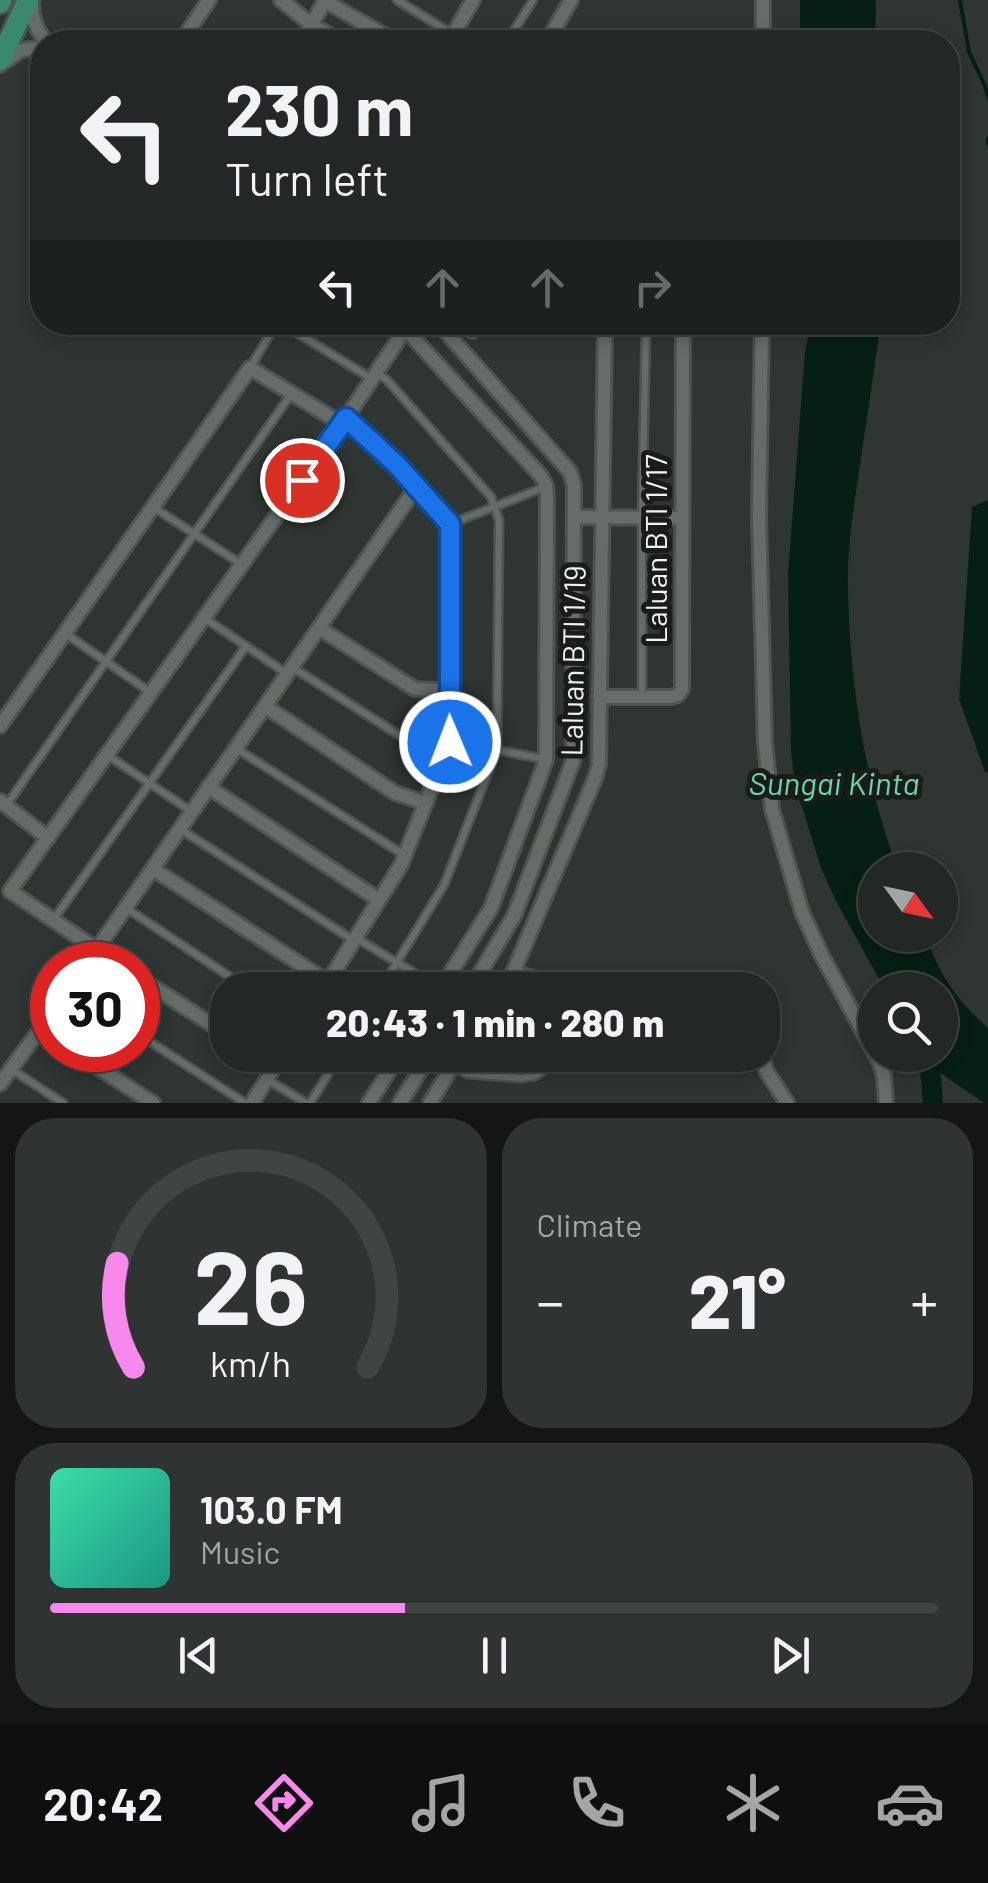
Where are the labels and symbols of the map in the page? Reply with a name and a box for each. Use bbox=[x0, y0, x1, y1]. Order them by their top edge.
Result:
pin bbox=[260, 438, 345, 523]
street label: Laluan BTI 1/17 bbox=[637, 454, 673, 644]
street label: Laluan BTI 1/19 bbox=[552, 565, 592, 757]
position arrow bbox=[398, 690, 502, 794]
water label: Sungai Kinta bbox=[749, 763, 919, 801]
north arrow bbox=[858, 852, 958, 952]
speed limit sign: 30 bbox=[30, 942, 160, 1072]

